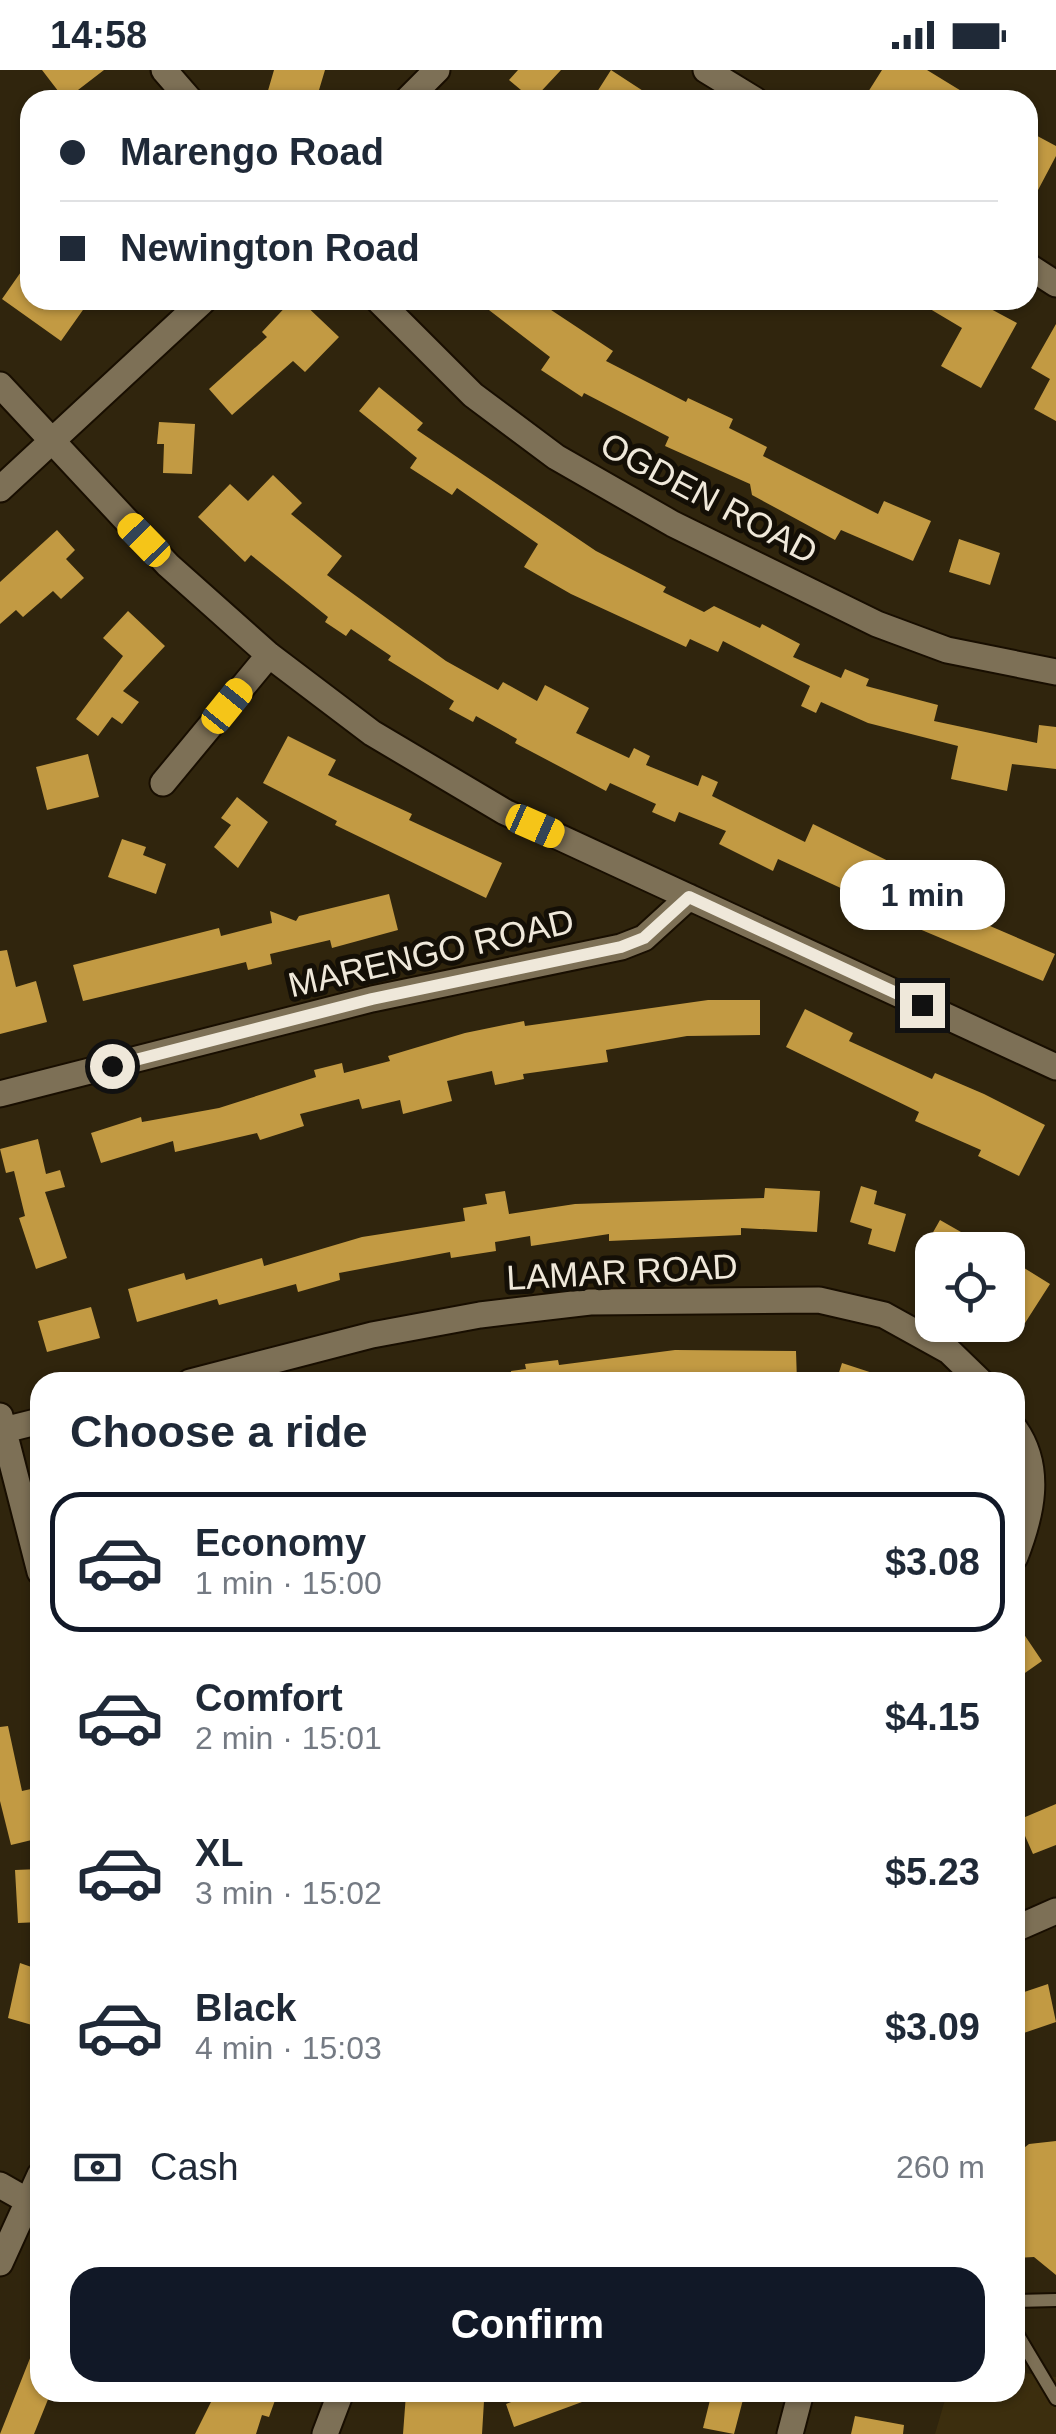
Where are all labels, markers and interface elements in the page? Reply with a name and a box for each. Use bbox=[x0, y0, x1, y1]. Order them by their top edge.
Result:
text: 14:58 bbox=[50, 14, 147, 56]
text: Marengo Road bbox=[120, 131, 384, 173]
text: Newington Road bbox=[120, 227, 420, 269]
street label: OGDEN ROAD bbox=[594, 424, 824, 571]
car bbox=[112, 508, 176, 572]
car bbox=[196, 673, 258, 739]
car bbox=[501, 800, 569, 852]
callout: 1 min bbox=[840, 860, 1004, 930]
text: 1 min bbox=[881, 877, 964, 913]
street label: MARENGO ROAD bbox=[284, 901, 577, 1004]
route end bbox=[900, 983, 945, 1028]
route start bbox=[90, 1044, 135, 1089]
map controls bbox=[915, 1232, 1025, 1342]
button: locate bbox=[915, 1232, 1025, 1342]
street label: LAMAR ROAD bbox=[505, 1246, 739, 1297]
text: Choose a ride bbox=[70, 1406, 368, 1457]
icon: car bbox=[75, 1517, 165, 1607]
text: Economy bbox=[195, 1522, 366, 1564]
text: $3.08 bbox=[885, 1541, 980, 1583]
text: 1 min · 15:00 bbox=[195, 1565, 382, 1601]
icon: car bbox=[75, 1672, 165, 1762]
text: Comfort bbox=[195, 1677, 343, 1719]
text: $4.15 bbox=[885, 1696, 980, 1738]
text: 2 min · 15:01 bbox=[195, 1720, 382, 1756]
icon: car bbox=[75, 1827, 165, 1917]
text: XL bbox=[195, 1832, 244, 1874]
text: $5.23 bbox=[885, 1851, 980, 1893]
text: 3 min · 15:02 bbox=[195, 1875, 382, 1911]
icon: car bbox=[75, 1982, 165, 2072]
text: Black bbox=[195, 1987, 296, 2029]
text: $3.09 bbox=[885, 2006, 980, 2048]
text: 4 min · 15:03 bbox=[195, 2030, 382, 2066]
icon: cash bbox=[70, 2140, 125, 2195]
text: Cash bbox=[150, 2146, 239, 2188]
text: 260 m bbox=[896, 2149, 985, 2185]
button: Confirm bbox=[70, 2267, 985, 2382]

